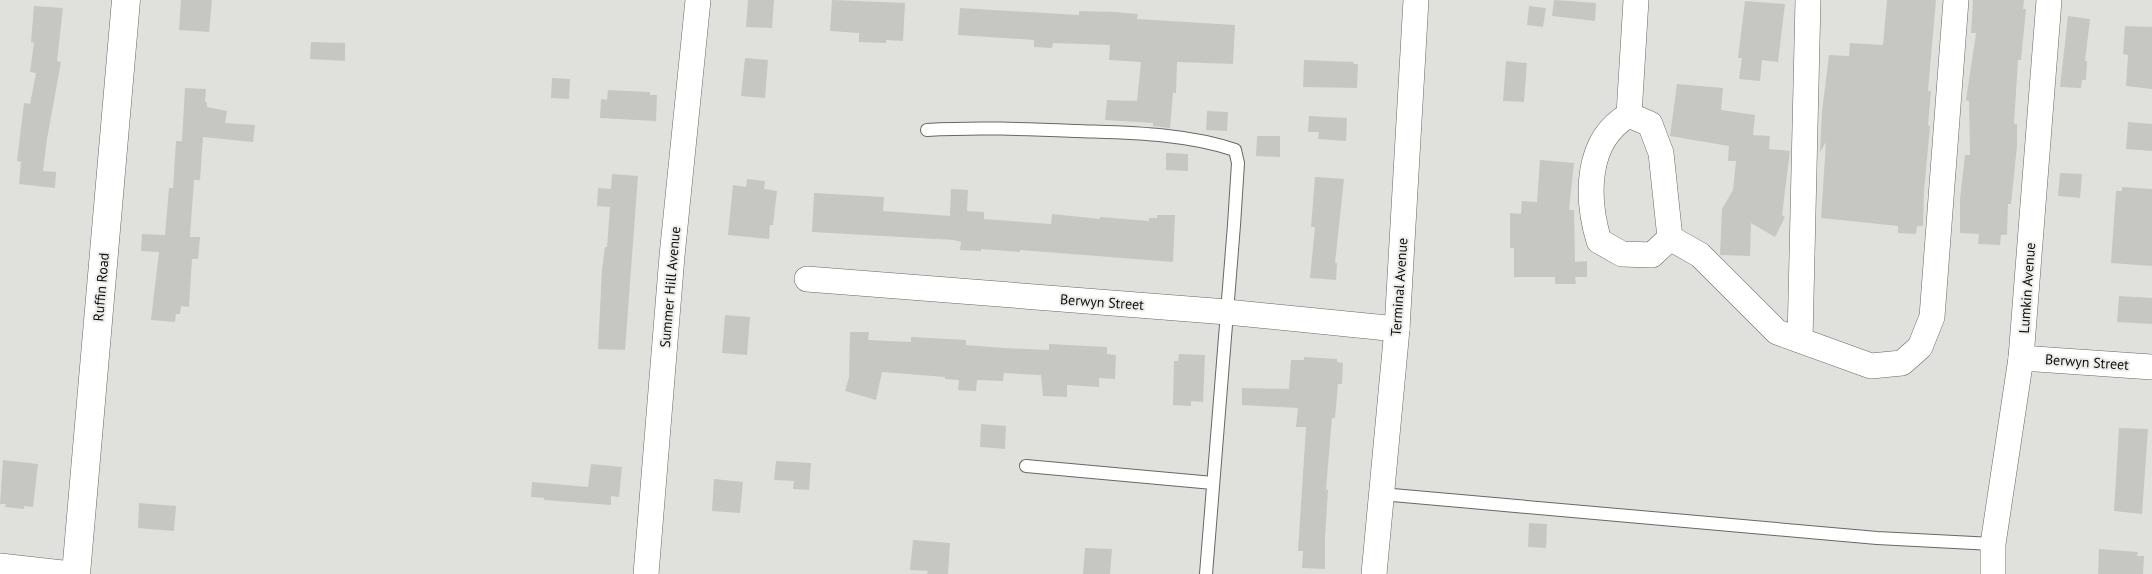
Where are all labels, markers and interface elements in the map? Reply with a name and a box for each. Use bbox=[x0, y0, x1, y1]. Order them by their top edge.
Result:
street label: Summer Hill Avenue bbox=[656, 226, 684, 348]
street label: Terminal Avenue bbox=[1387, 237, 1411, 337]
street label: Lumkin Avenue bbox=[2015, 242, 2039, 334]
street label: Ruffin Road bbox=[89, 252, 113, 322]
street label: Berwyn Street bbox=[1059, 290, 1145, 314]
street label: Berwyn Street bbox=[2044, 350, 2130, 374]

